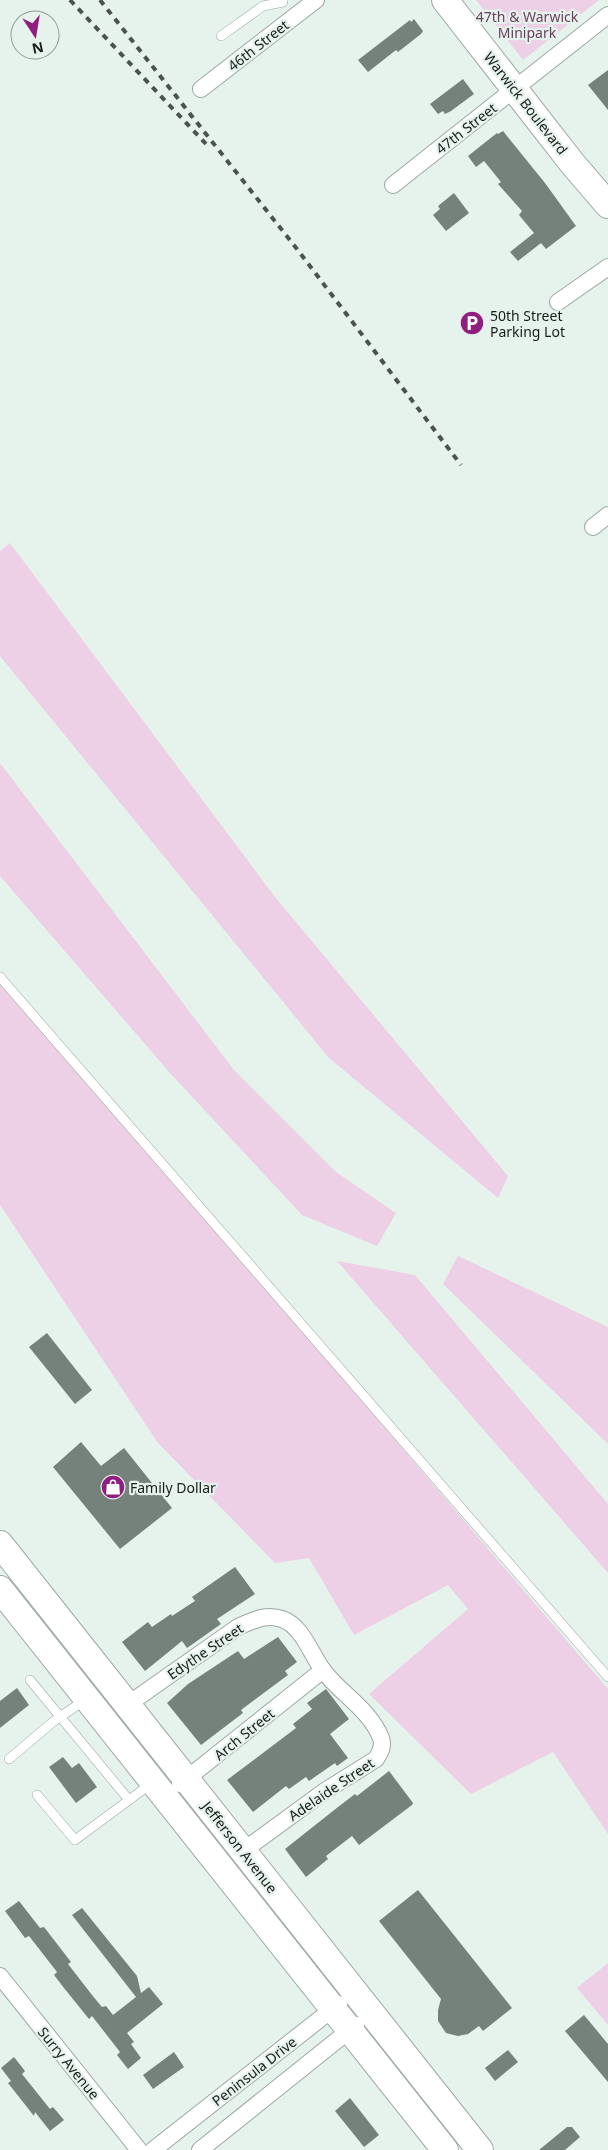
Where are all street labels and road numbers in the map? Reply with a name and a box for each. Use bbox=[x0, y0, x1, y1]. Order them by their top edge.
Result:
street label: 46th Street bbox=[224, 15, 292, 75]
street label: Warwick Boulevard bbox=[480, 48, 572, 158]
street label: 47th Street bbox=[432, 98, 500, 158]
street label: Edythe Street bbox=[163, 1619, 247, 1683]
street label: Arch Street bbox=[210, 1704, 278, 1764]
street label: Adelaide Street bbox=[284, 1753, 378, 1825]
street label: Jefferson Avenue bbox=[197, 1796, 282, 1897]
street label: Surry Avenue bbox=[34, 2023, 104, 2103]
street label: Peninsula Drive bbox=[208, 2032, 300, 2110]

